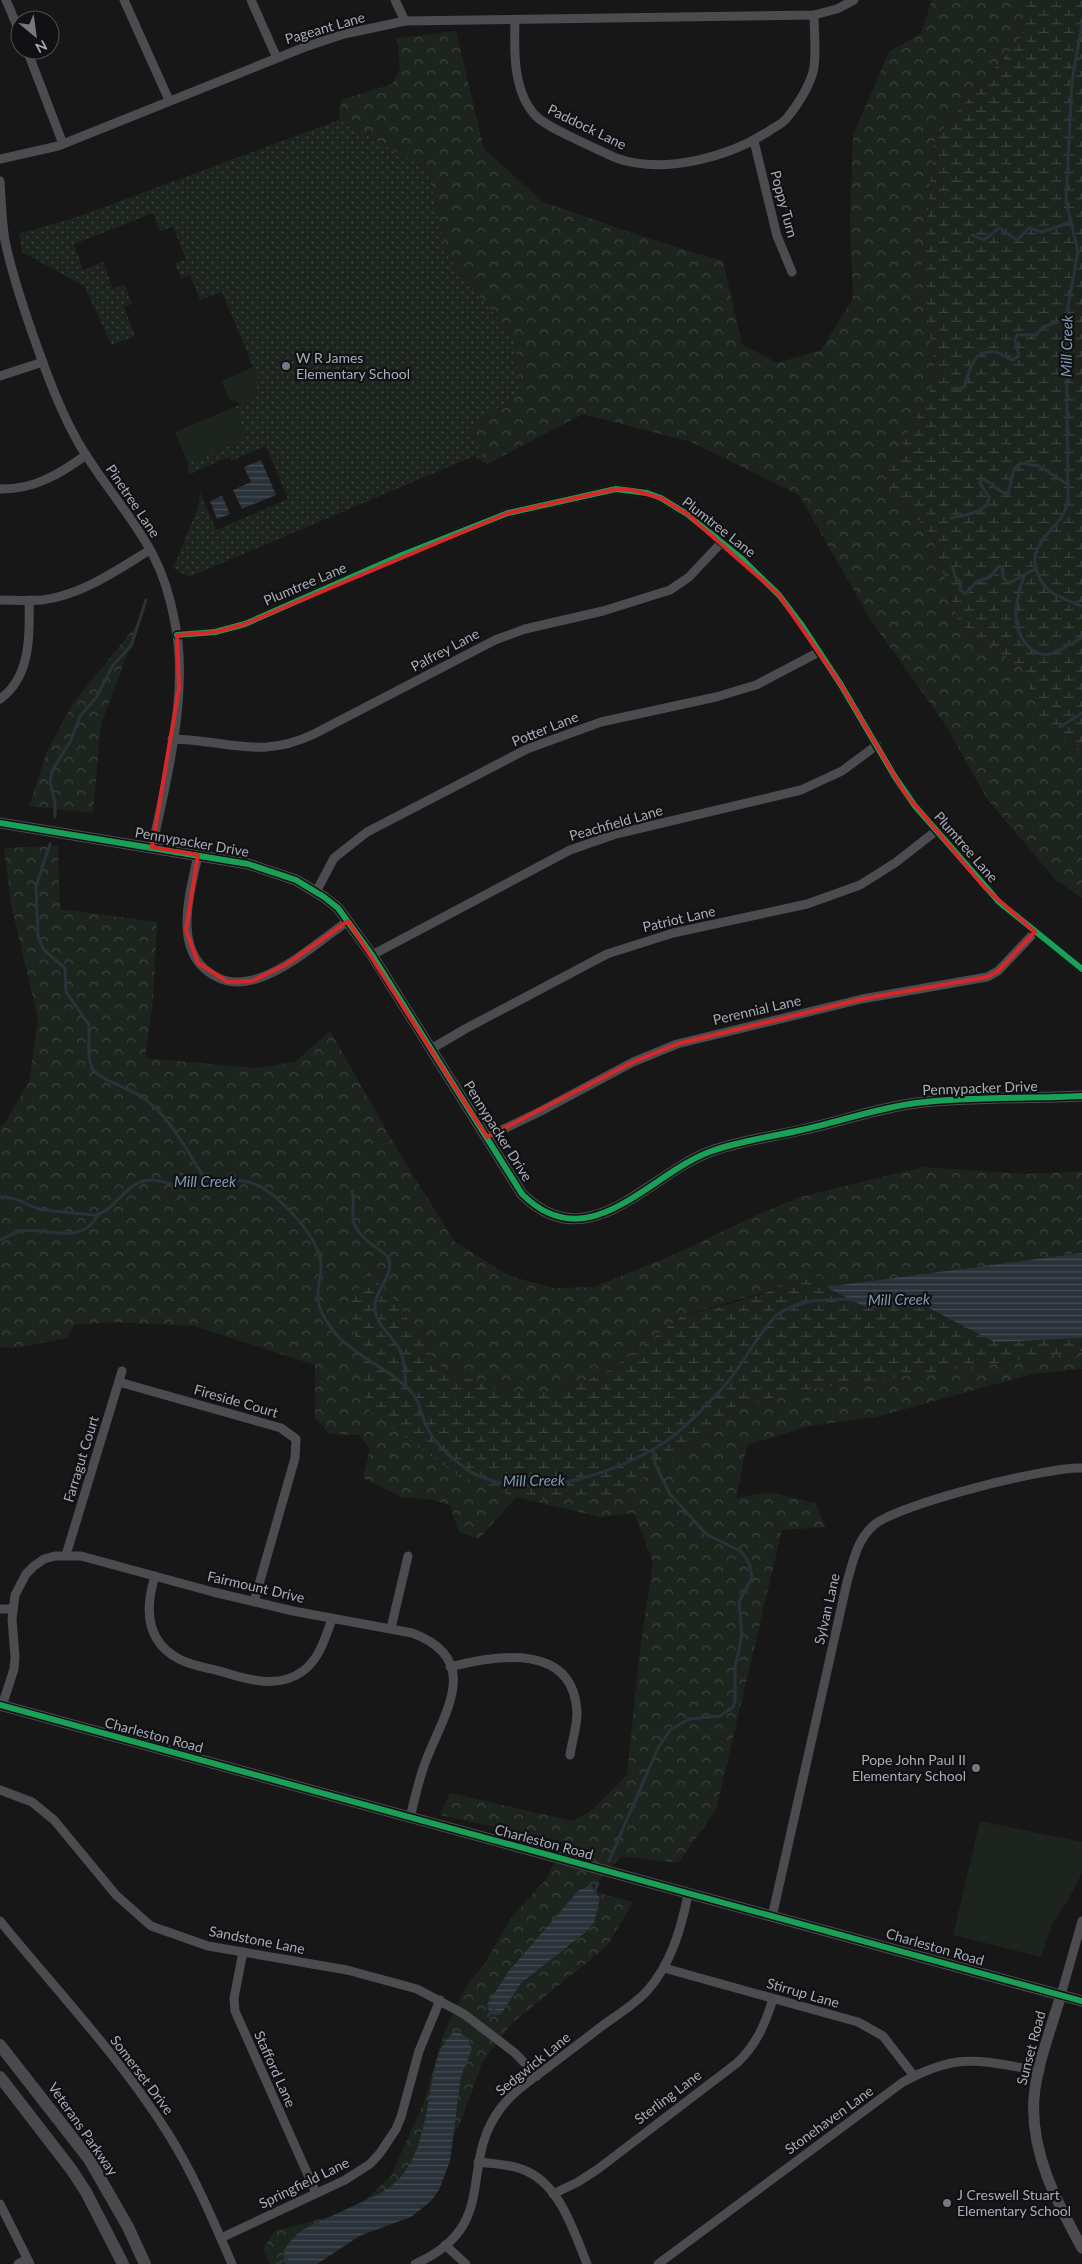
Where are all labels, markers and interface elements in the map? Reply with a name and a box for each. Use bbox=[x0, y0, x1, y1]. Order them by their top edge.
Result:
street label: Pageant Lane bbox=[283, 8, 367, 47]
north arrow bbox=[10, 10, 60, 60]
text: N bbox=[33, 37, 50, 57]
street label: Paddock Lane bbox=[545, 100, 629, 153]
street label: Poppy Turn bbox=[767, 168, 802, 239]
water label: Mill Creek bbox=[1056, 314, 1076, 377]
place label: W R James Elementary School bbox=[296, 349, 410, 382]
marker: W R James Elementary School bbox=[280, 360, 292, 372]
street label: Pinetree Lane bbox=[103, 461, 164, 540]
street label: Plumtree Lane bbox=[679, 493, 759, 561]
street label: Plumtree Lane bbox=[261, 558, 349, 609]
street label: Palfrey Lane bbox=[408, 624, 482, 675]
street label: Potter Lane bbox=[509, 707, 581, 750]
street label: Peachfield Lane bbox=[567, 801, 664, 844]
street label: Plumtree Lane bbox=[931, 808, 1002, 886]
street label: Pennypacker Drive bbox=[134, 823, 250, 860]
street label: Patriot Lane bbox=[641, 902, 717, 935]
street label: Perennial Lane bbox=[711, 991, 803, 1028]
street label: Pennypacker Drive bbox=[461, 1077, 536, 1184]
street label: Pennypacker Drive bbox=[922, 1077, 1038, 1098]
water label: Mill Creek bbox=[174, 1172, 237, 1190]
water label: Mill Creek bbox=[868, 1289, 931, 1309]
street label: Fireside Court bbox=[192, 1380, 280, 1421]
street label: Farragut Court bbox=[59, 1413, 102, 1504]
water label: Mill Creek bbox=[503, 1470, 566, 1490]
street label: Fairmount Drive bbox=[206, 1567, 306, 1606]
street label: Sylvan Lane bbox=[810, 1572, 843, 1646]
street label: Charleston Road bbox=[103, 1713, 205, 1756]
place label: Pope John Paul II Elementary School bbox=[852, 1751, 966, 1784]
marker: Pope John Paul II Elementary School bbox=[970, 1762, 982, 1774]
street label: Charleston Road bbox=[493, 1820, 595, 1863]
street label: Sandstone Lane bbox=[208, 1922, 306, 1957]
street label: Charleston Road bbox=[884, 1924, 986, 1969]
street label: Stirrup Lane bbox=[765, 1974, 841, 2011]
street label: Sunset Road bbox=[1012, 2009, 1049, 2087]
street label: Stafford Lane bbox=[251, 2028, 300, 2110]
street label: Sedgwick Lane bbox=[492, 2028, 573, 2099]
street label: Somerset Drive bbox=[107, 2032, 178, 2118]
street label: Sterling Lane bbox=[631, 2066, 705, 2127]
street label: Veterans Parkway bbox=[45, 2079, 122, 2179]
street label: Stonehaven Lane bbox=[781, 2082, 876, 2157]
street label: Springfield Lane bbox=[256, 2153, 352, 2212]
place label: J Creswell Stuart Elementary School bbox=[957, 2186, 1071, 2219]
marker: J Creswell Stuart Elementary School bbox=[941, 2197, 953, 2209]

